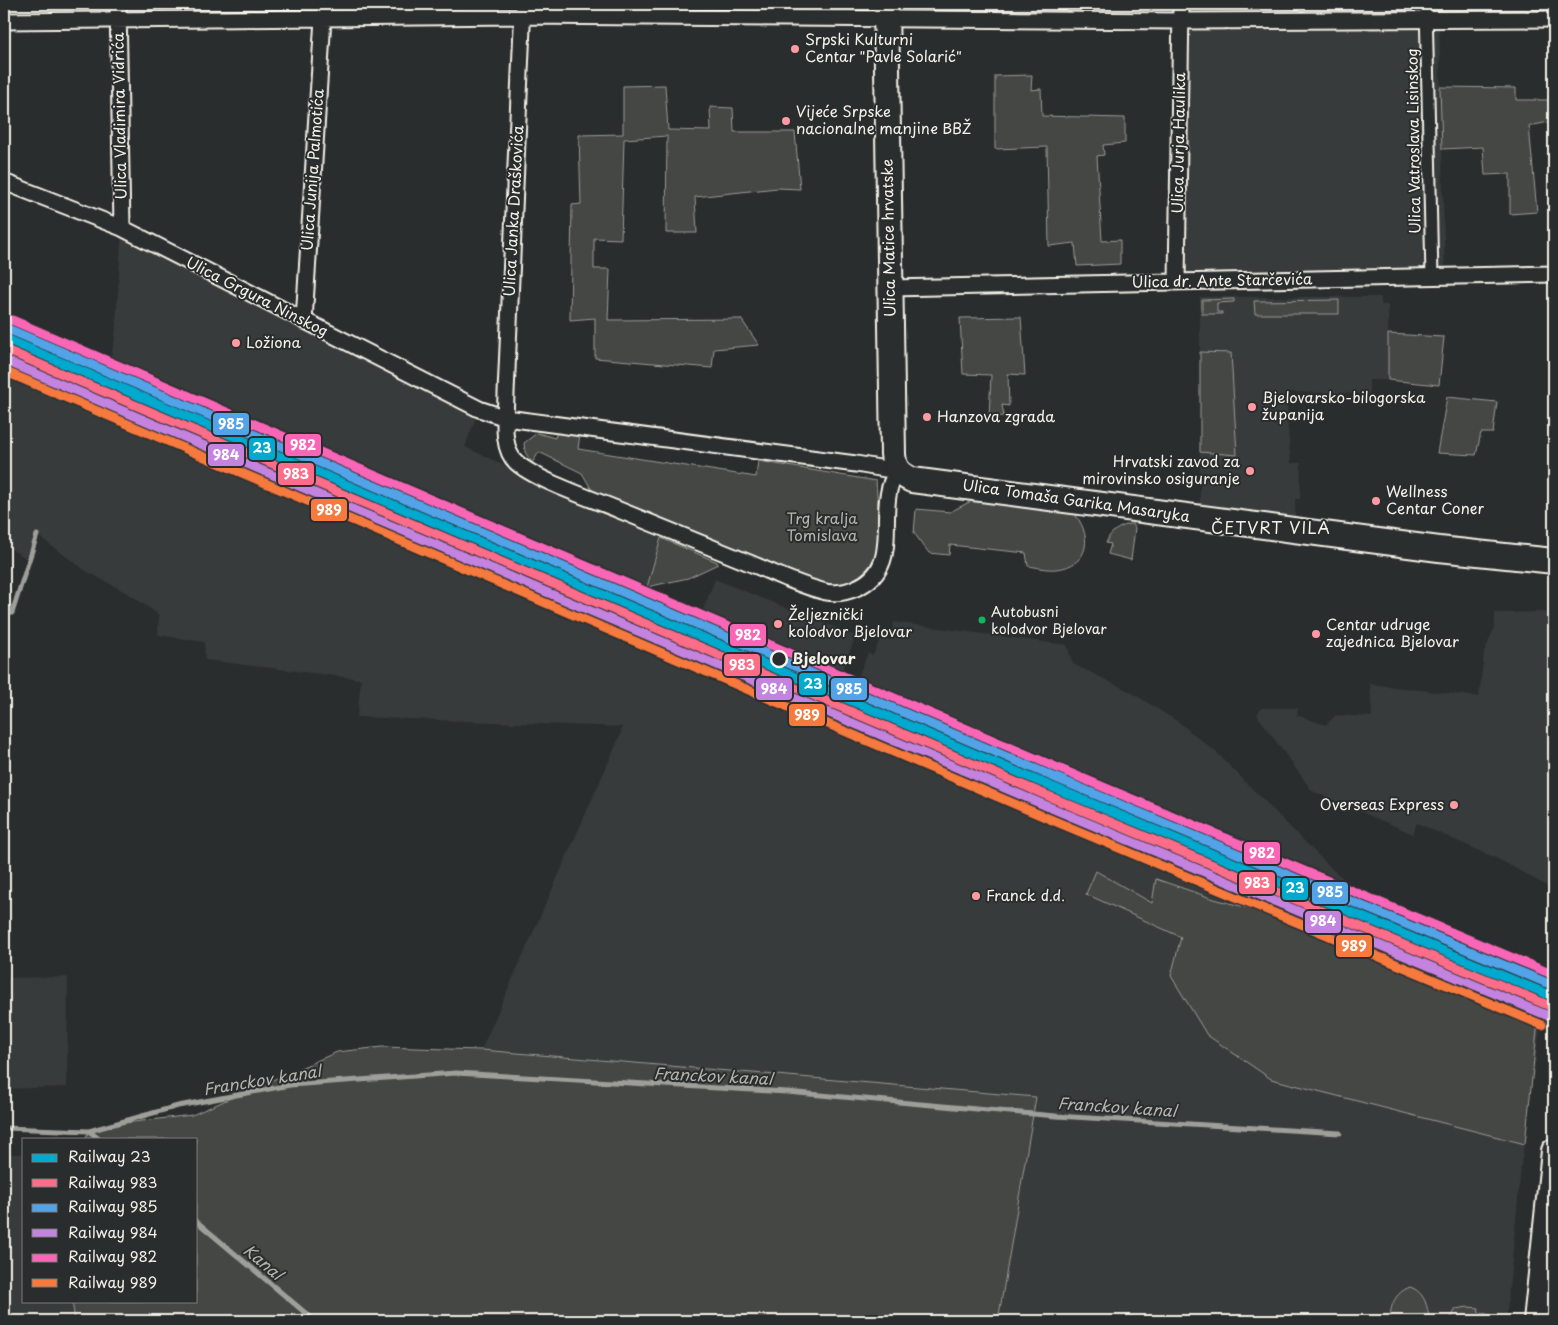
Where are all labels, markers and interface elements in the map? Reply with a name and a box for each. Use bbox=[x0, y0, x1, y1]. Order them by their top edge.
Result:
place label: Srpski Kulturni Centar "Pavle Solarić" bbox=[805, 27, 962, 67]
street label: Ulica Vladimira Vidrića bbox=[106, 32, 131, 200]
marker: Srpski Kulturni Centar "Pavle Solarić" bbox=[789, 43, 801, 55]
street label: Ulica Vatroslava Lisinskog bbox=[1399, 48, 1426, 234]
street label: Ulica Jurja Haulika bbox=[1165, 72, 1190, 214]
street label: Ulica Junija Palmotića bbox=[294, 88, 329, 252]
place label: Vijeće Srpske nacionalne manjine BBŽ bbox=[796, 99, 972, 139]
marker: Vijeće Srpske nacionalne manjine BBŽ bbox=[780, 115, 792, 127]
street label: Ulica Janka Draškovića bbox=[497, 124, 529, 297]
street label: Ulica Matice hrvatske bbox=[875, 159, 900, 317]
street label: Ulica Grgura Ninskog bbox=[182, 250, 333, 342]
street label: Ulica dr. Ante Starčevića bbox=[1131, 266, 1313, 293]
place label: Ložiona bbox=[246, 330, 302, 353]
marker: Ložiona bbox=[230, 337, 242, 349]
place label: Bjelovarsko-bilogorska županija bbox=[1262, 385, 1426, 425]
marker: Bjelovarsko-bilogorska županija bbox=[1246, 401, 1258, 413]
place label: Hanzova zgrada bbox=[937, 404, 1055, 427]
marker: Hanzova zgrada bbox=[921, 411, 933, 423]
line badge: 985 bbox=[212, 412, 250, 436]
text: 985 bbox=[218, 413, 244, 434]
line badge: 982 bbox=[284, 433, 322, 457]
text: 982 bbox=[290, 434, 316, 455]
line badge: 23 bbox=[248, 437, 276, 461]
text: 23 bbox=[253, 437, 271, 458]
line badge: 984 bbox=[207, 443, 245, 467]
text: 984 bbox=[213, 444, 240, 465]
place label: Hrvatski zavod za mirovinsko osiguranje bbox=[1082, 449, 1241, 489]
line badge: 983 bbox=[277, 462, 315, 486]
text: 983 bbox=[283, 463, 309, 484]
marker: Hrvatski zavod za mirovinsko osiguranje bbox=[1244, 465, 1256, 477]
street label: Ulica Tomaša Garika Masaryka bbox=[961, 472, 1191, 527]
place label: Wellness Centar Coner bbox=[1386, 479, 1484, 519]
marker: Wellness Centar Coner bbox=[1370, 495, 1382, 507]
line badge: 989 bbox=[310, 498, 348, 522]
text: 989 bbox=[316, 499, 342, 520]
park label: Trg kralja Tomislava bbox=[786, 506, 858, 546]
district label: ČETVRT VILA bbox=[1211, 515, 1331, 539]
place label: Autobusni kolodvor Bjelovar bbox=[991, 601, 1107, 639]
place label: Željeznički kolodvor Bjelovar bbox=[788, 602, 912, 642]
place label: Centar udruge zajednica Bjelovar bbox=[1326, 612, 1459, 652]
marker: Autobusni kolodvor Bjelovar bbox=[977, 615, 987, 625]
marker: Željeznički kolodvor Bjelovar bbox=[772, 618, 784, 630]
line badge: 982 bbox=[729, 623, 767, 647]
text: 982 bbox=[735, 624, 761, 645]
marker: Centar udruge zajednica Bjelovar bbox=[1310, 628, 1322, 640]
place label: Bjelovar bbox=[792, 646, 856, 669]
marker: Bjelovar bbox=[770, 650, 788, 668]
line badge: 983 bbox=[723, 653, 761, 677]
text: 983 bbox=[729, 654, 755, 675]
line badge: 23 bbox=[798, 672, 827, 696]
text: 23 bbox=[804, 673, 822, 694]
line badge: 984 bbox=[755, 677, 793, 701]
line badge: 985 bbox=[830, 677, 868, 701]
text: 984 bbox=[761, 678, 788, 699]
text: 985 bbox=[836, 678, 862, 699]
line badge: 989 bbox=[788, 703, 826, 727]
text: 989 bbox=[794, 704, 820, 725]
place label: Overseas Express bbox=[1320, 792, 1444, 815]
marker: Overseas Express bbox=[1448, 799, 1460, 811]
line badge: 982 bbox=[1243, 841, 1281, 865]
text: 982 bbox=[1249, 842, 1275, 863]
line badge: 983 bbox=[1238, 871, 1276, 895]
text: 983 bbox=[1244, 872, 1270, 893]
line badge: 23 bbox=[1281, 877, 1309, 901]
text: 23 bbox=[1286, 877, 1304, 898]
line badge: 985 bbox=[1311, 881, 1349, 905]
text: 985 bbox=[1317, 881, 1343, 902]
place label: Franck d.d. bbox=[986, 883, 1065, 906]
marker: Franck d.d. bbox=[970, 890, 982, 902]
line badge: 984 bbox=[1304, 910, 1342, 934]
text: 984 bbox=[1310, 910, 1337, 931]
line badge: 989 bbox=[1335, 934, 1373, 958]
text: 989 bbox=[1341, 935, 1367, 956]
water label: Franckov kanal bbox=[201, 1057, 325, 1100]
water label: Franckov kanal bbox=[653, 1060, 776, 1090]
water label: Franckov kanal bbox=[1057, 1090, 1180, 1122]
legend bbox=[22, 1138, 198, 1302]
text: Railway 23 bbox=[68, 1144, 151, 1167]
text: Railway 983 bbox=[68, 1170, 158, 1193]
text: Railway 985 bbox=[68, 1194, 158, 1217]
text: Railway 984 bbox=[68, 1220, 158, 1243]
water label: Kanal bbox=[239, 1238, 291, 1287]
text: Railway 982 bbox=[68, 1244, 157, 1267]
text: Railway 989 bbox=[68, 1270, 157, 1293]

